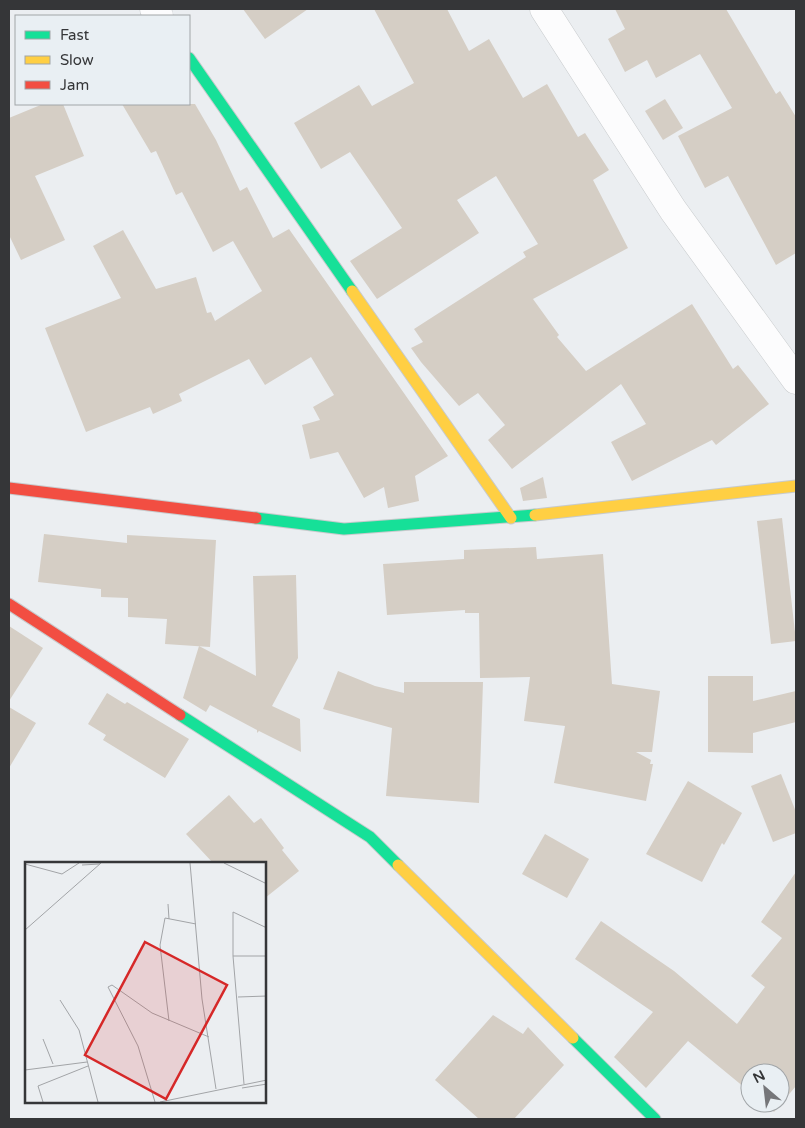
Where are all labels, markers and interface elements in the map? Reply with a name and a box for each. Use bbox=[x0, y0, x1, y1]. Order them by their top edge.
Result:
legend bbox=[15, 15, 190, 105]
text: Fast bbox=[60, 26, 90, 44]
text: Slow bbox=[60, 51, 94, 69]
text: Jam bbox=[60, 76, 89, 94]
inset map bbox=[25, 862, 266, 1103]
north arrow bbox=[740, 1063, 790, 1113]
text: N bbox=[750, 1067, 768, 1087]

